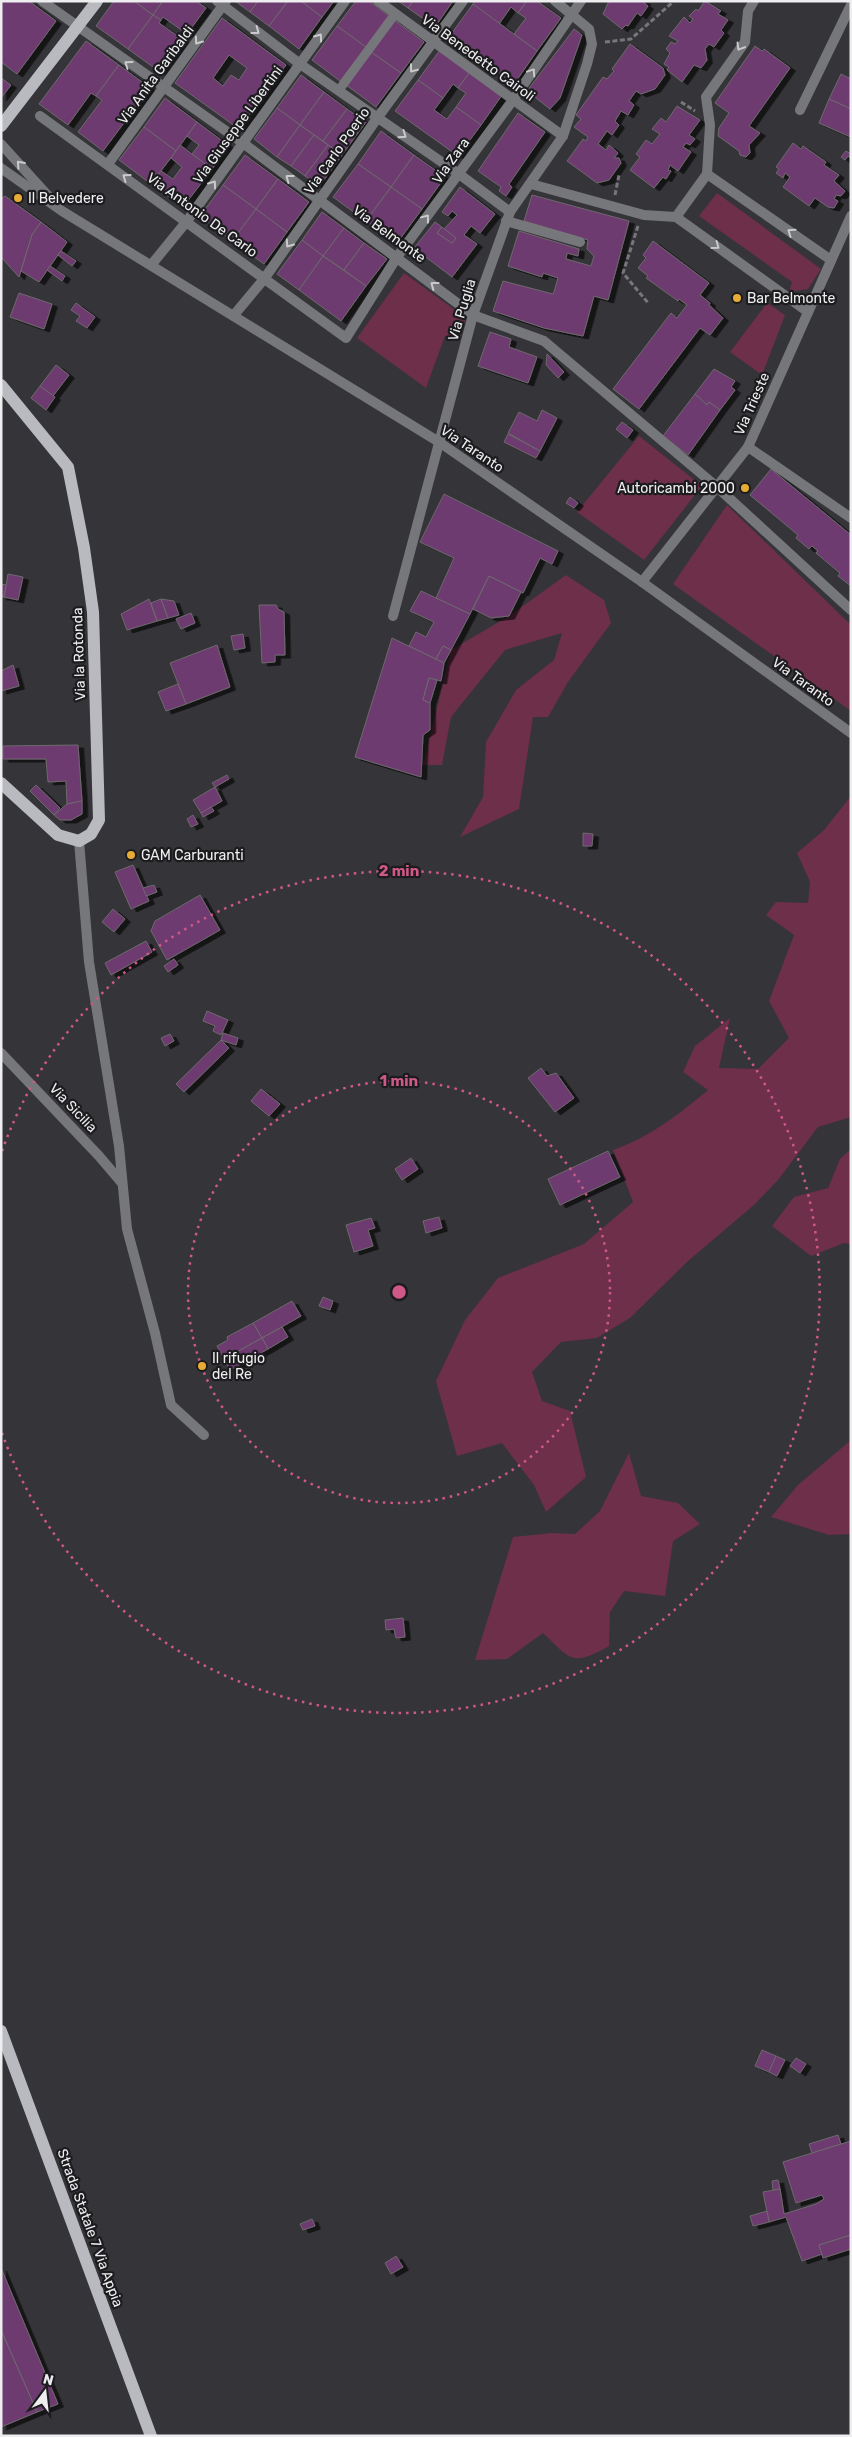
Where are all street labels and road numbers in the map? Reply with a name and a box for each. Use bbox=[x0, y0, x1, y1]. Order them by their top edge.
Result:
street label: Via Benedetto Cairoli bbox=[418, 11, 538, 105]
street label: Via Anita Garibaldi bbox=[114, 22, 198, 128]
street label: Via Giuseppe Libertini bbox=[190, 63, 286, 187]
street label: Via Carlo Poerio bbox=[301, 104, 373, 198]
street label: Via Zara bbox=[429, 135, 473, 187]
street label: Via Antonio De Carlo bbox=[143, 169, 261, 261]
street label: Via Belmonte bbox=[349, 202, 429, 266]
street label: Via Puglia bbox=[445, 277, 479, 343]
street label: Via Trieste bbox=[731, 370, 774, 438]
street label: Via Taranto bbox=[437, 422, 507, 476]
street label: Via la Rotonda bbox=[69, 607, 89, 701]
street label: Via Taranto bbox=[769, 654, 837, 710]
street label: Via Sicilia bbox=[46, 1080, 100, 1136]
street label: Strada Statale 7 Via Appia bbox=[53, 2147, 127, 2309]

